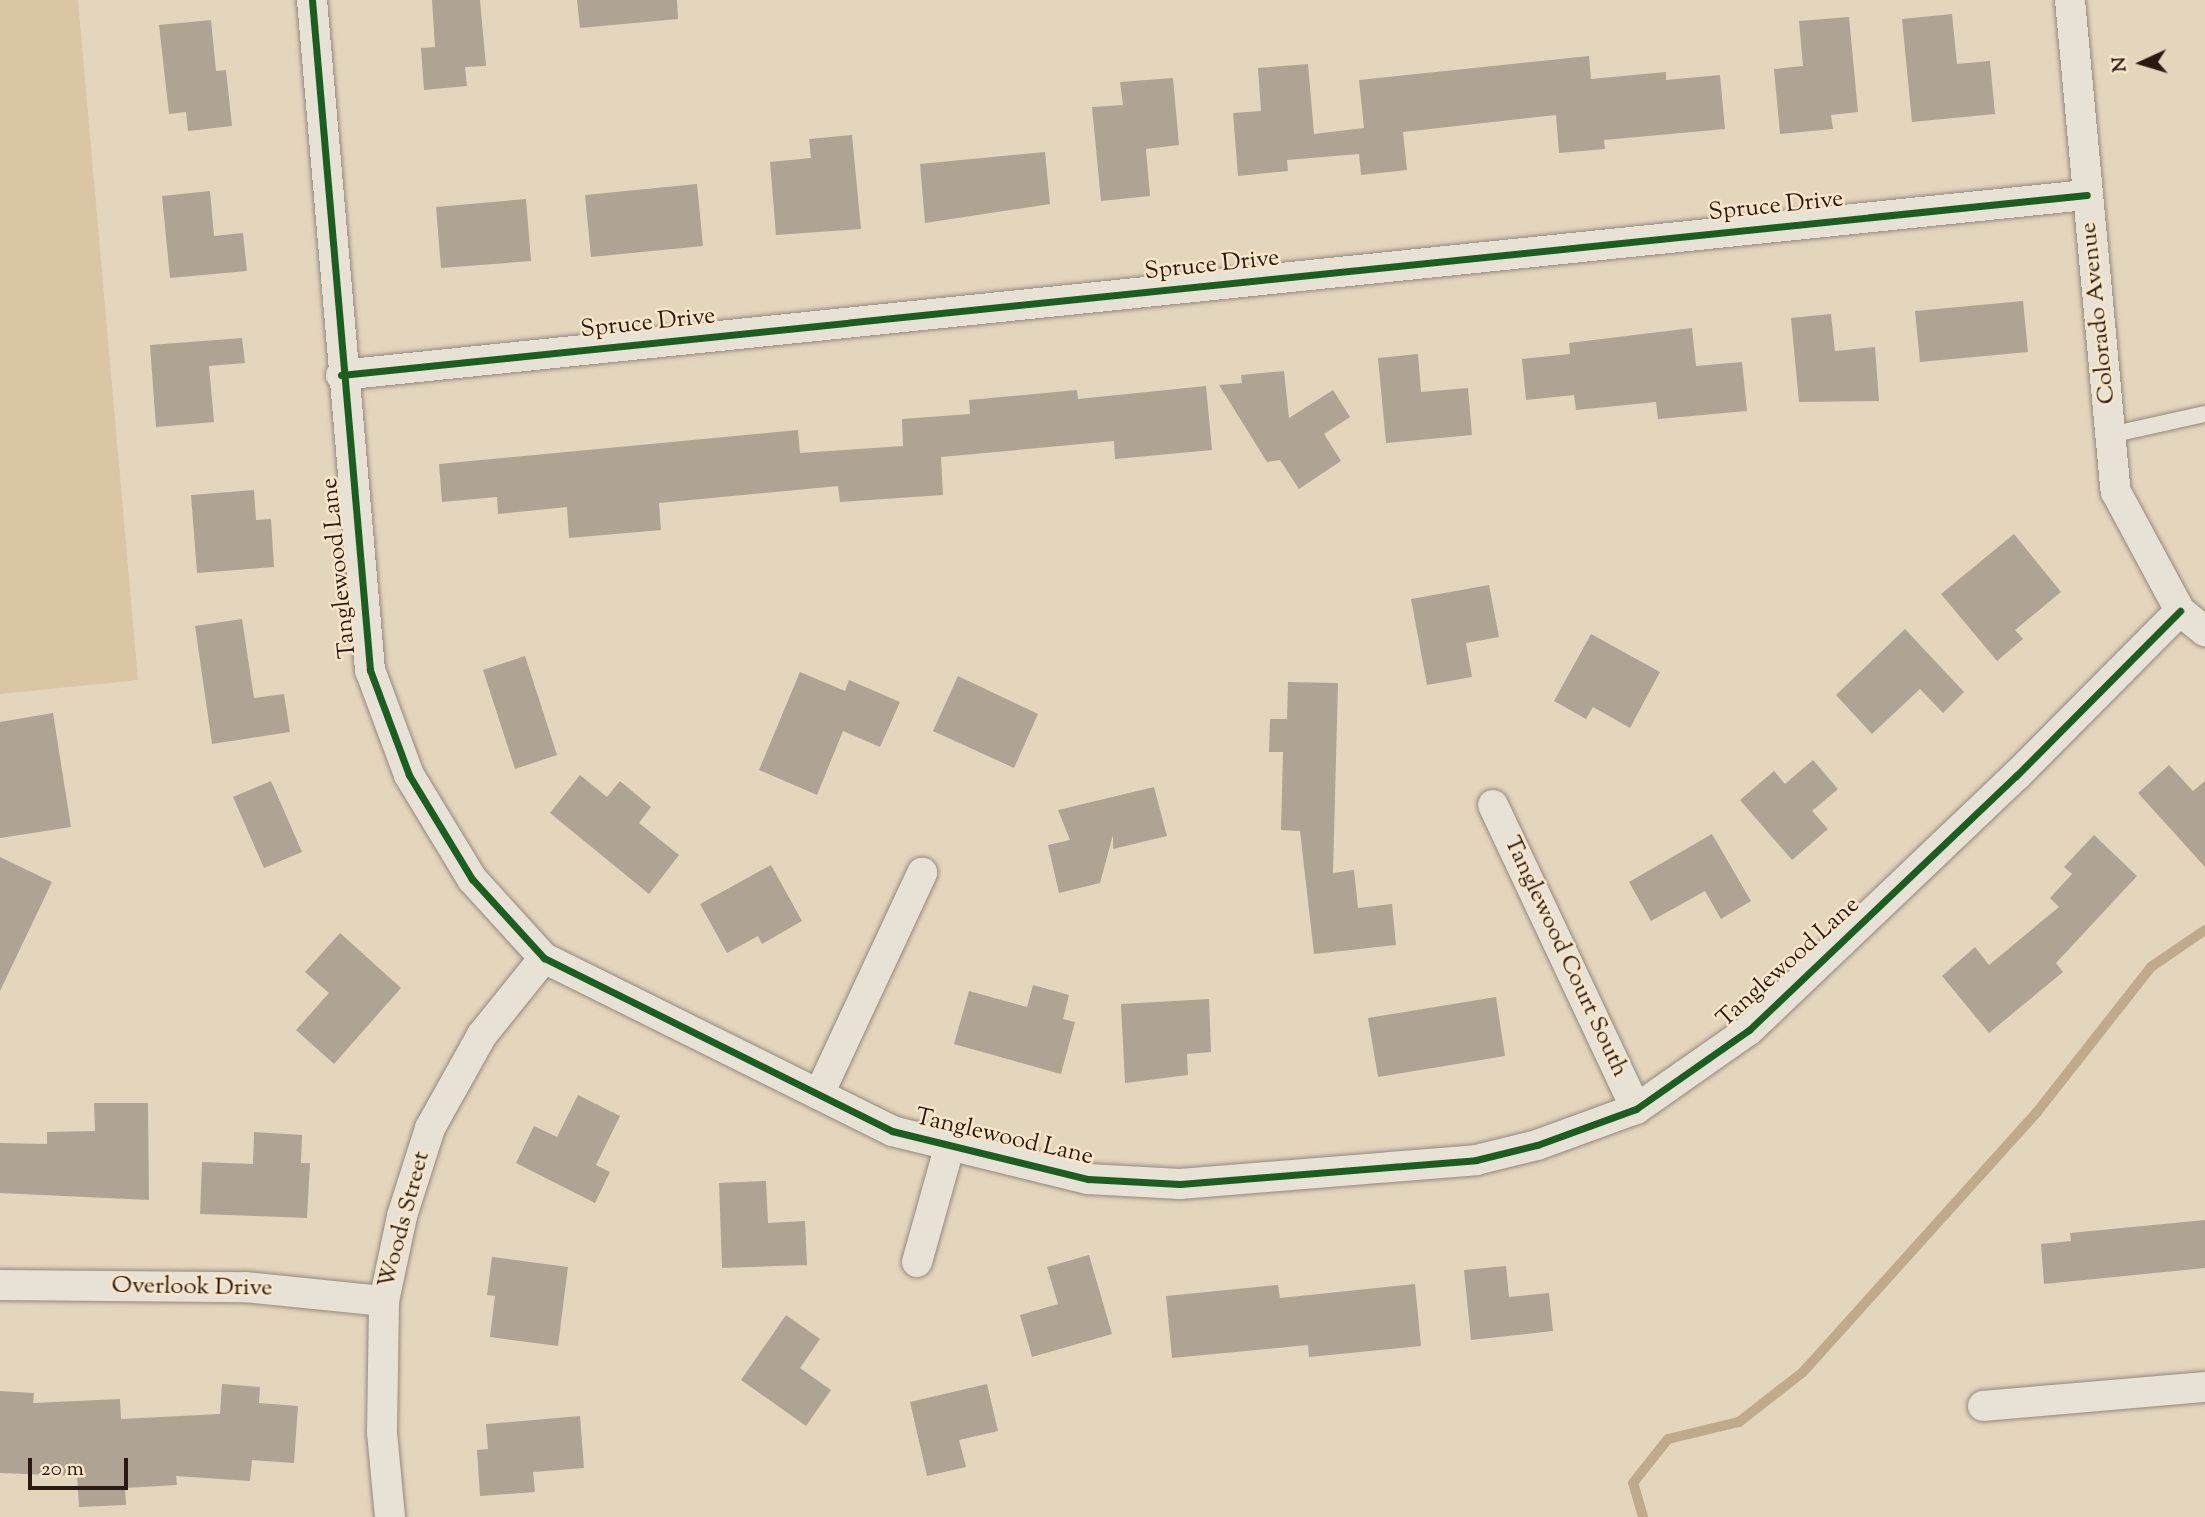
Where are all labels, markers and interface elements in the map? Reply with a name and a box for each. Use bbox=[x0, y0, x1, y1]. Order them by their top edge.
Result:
north arrow bbox=[2107, 28, 2177, 98]
text: N bbox=[2107, 56, 2135, 73]
street label: Spruce Drive bbox=[1707, 186, 1845, 228]
street label: Colorado Avenue bbox=[2075, 221, 2123, 405]
street label: Spruce Drive bbox=[1143, 245, 1281, 287]
street label: Spruce Drive bbox=[579, 303, 717, 345]
street label: Tanglewood Lane bbox=[316, 476, 364, 660]
street label: Tanglewood Court South bbox=[1496, 832, 1634, 1082]
street label: Tanglewood Lane bbox=[1712, 892, 1866, 1034]
street label: Tanglewood Lane bbox=[912, 1104, 1096, 1172]
street label: Woods Street bbox=[373, 1148, 437, 1292]
street label: Overlook Drive bbox=[111, 1272, 273, 1304]
scale bar bbox=[32, 1444, 131, 1488]
text: 20 m bbox=[41, 1455, 84, 1485]

